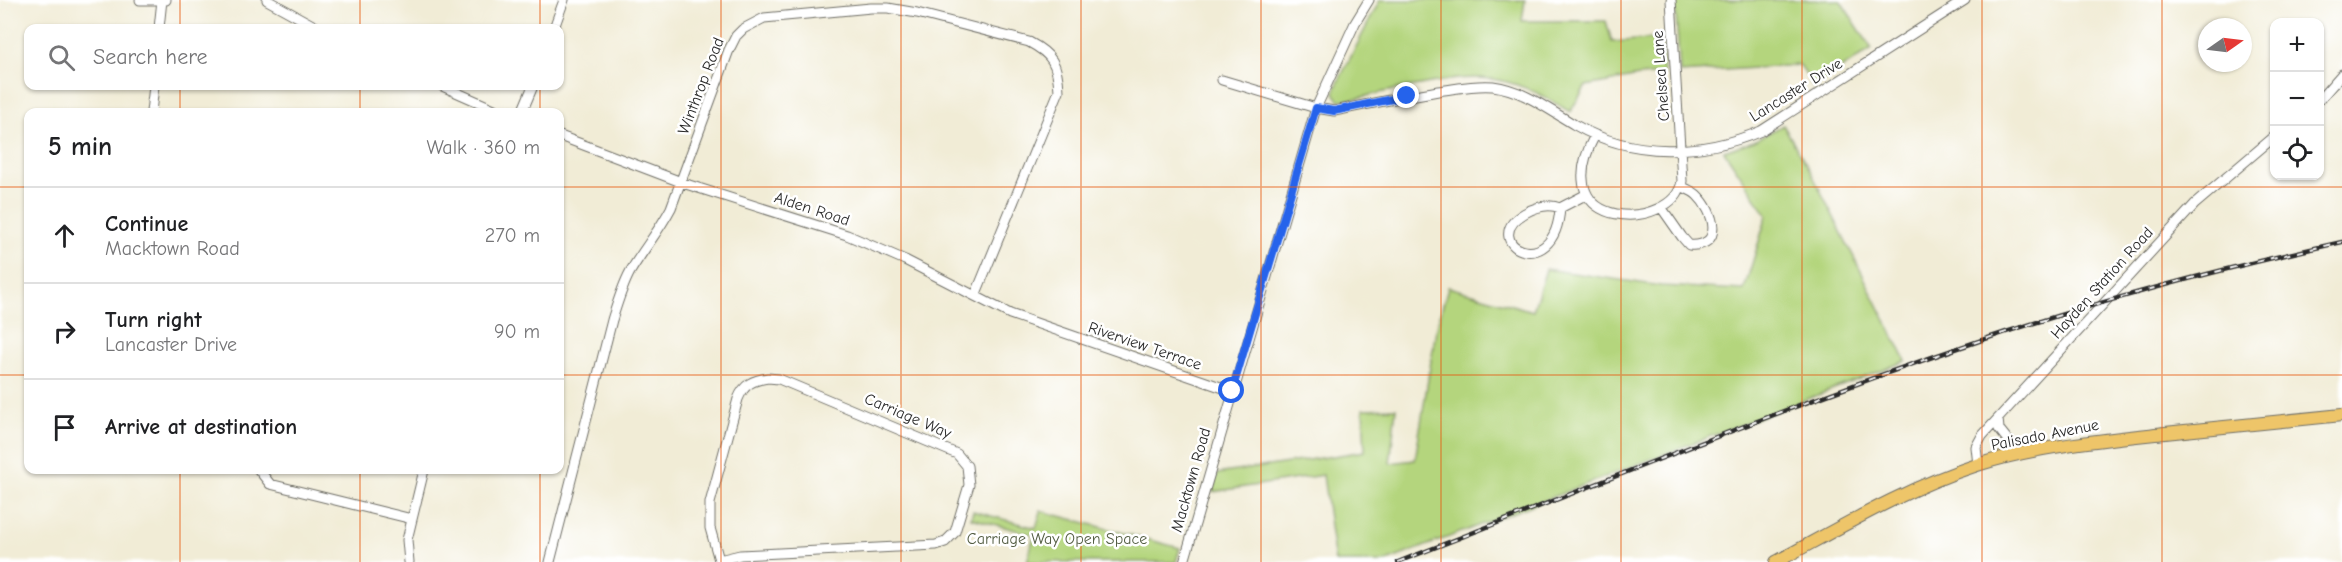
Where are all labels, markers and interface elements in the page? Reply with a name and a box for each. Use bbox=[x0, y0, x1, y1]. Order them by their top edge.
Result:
north arrow bbox=[2198, 18, 2252, 72]
map controls bbox=[2270, 18, 2324, 180]
button: + bbox=[2270, 18, 2324, 72]
search box bbox=[24, 24, 564, 90]
street label: Chelsea Lane bbox=[1649, 30, 1673, 122]
street label: Winthrop Road bbox=[674, 35, 728, 137]
icon: search bbox=[45, 41, 78, 74]
text: Search here bbox=[93, 44, 208, 70]
street label: Lancaster Drive bbox=[1746, 54, 1846, 126]
button: − bbox=[2270, 72, 2324, 126]
route end bbox=[1393, 82, 1419, 108]
button: locate bbox=[2270, 126, 2324, 180]
text: 5 min bbox=[48, 132, 112, 162]
text: Walk · 360 m bbox=[426, 136, 540, 159]
street label: Alden Road bbox=[772, 188, 852, 230]
text: Continue bbox=[105, 211, 188, 237]
icon: ahead bbox=[48, 219, 81, 252]
street label: Hayden Station Road bbox=[2047, 223, 2157, 343]
text: 270 m bbox=[485, 224, 540, 247]
text: Macktown Road bbox=[105, 237, 240, 260]
text: Turn right bbox=[105, 307, 202, 333]
icon: right bbox=[48, 315, 81, 348]
street label: Riverview Terrace bbox=[1086, 318, 1204, 374]
text: 90 m bbox=[494, 320, 540, 343]
text: Lancaster Drive bbox=[105, 333, 237, 356]
route start bbox=[1218, 377, 1244, 403]
street label: Carriage Way bbox=[862, 390, 955, 443]
icon: arrive bbox=[48, 411, 81, 444]
text: Arrive at destination bbox=[105, 414, 297, 440]
street label: Palisado Avenue bbox=[1990, 416, 2100, 454]
street label: Macktown Road bbox=[1167, 426, 1215, 534]
park label: Carriage Way Open Space bbox=[967, 530, 1147, 548]

